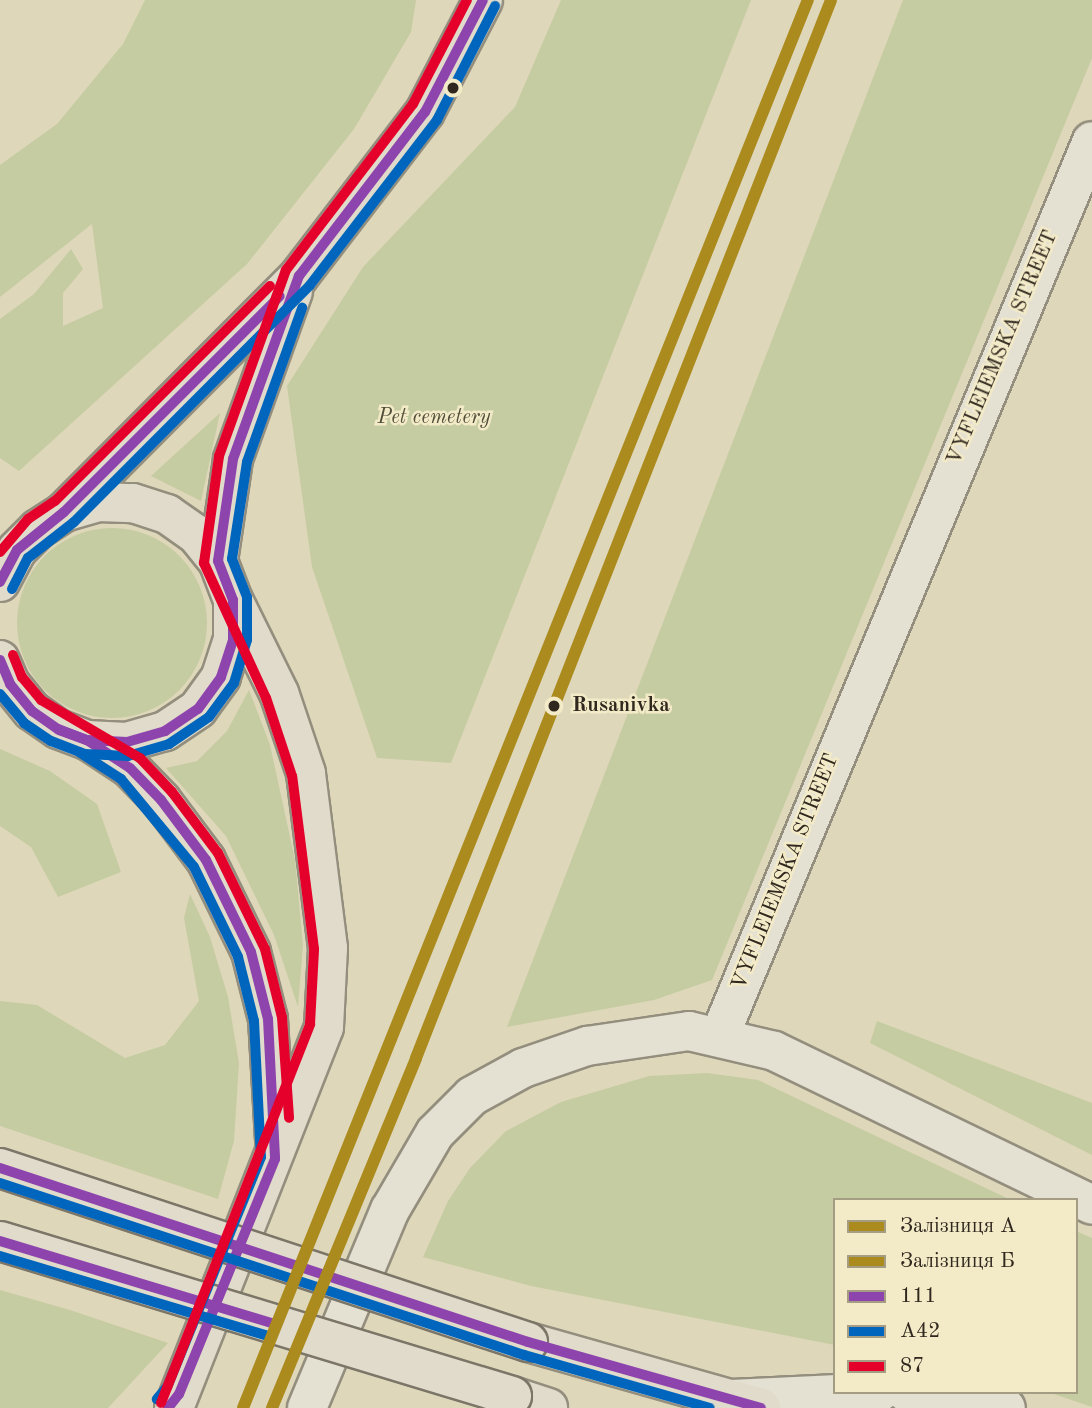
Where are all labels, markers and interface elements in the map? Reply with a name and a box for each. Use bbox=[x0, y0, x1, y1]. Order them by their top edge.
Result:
unlabelled marker bbox=[446, 81, 460, 95]
street label: VYFLEIEMSKA STREET bbox=[942, 227, 1064, 469]
park label: Pet cemetery bbox=[377, 405, 491, 431]
place label: Rusanivka bbox=[572, 693, 670, 719]
marker: Rusanivka bbox=[542, 694, 566, 718]
street label: VYFLEIEMSKA STREET bbox=[727, 750, 845, 994]
legend bbox=[833, 1198, 1078, 1394]
text: Залізниця A bbox=[900, 1216, 1016, 1237]
text: Залізниця Б bbox=[900, 1251, 1015, 1272]
text: 111 bbox=[900, 1286, 937, 1307]
text: А42 bbox=[900, 1321, 940, 1342]
text: 87 bbox=[900, 1356, 924, 1377]

